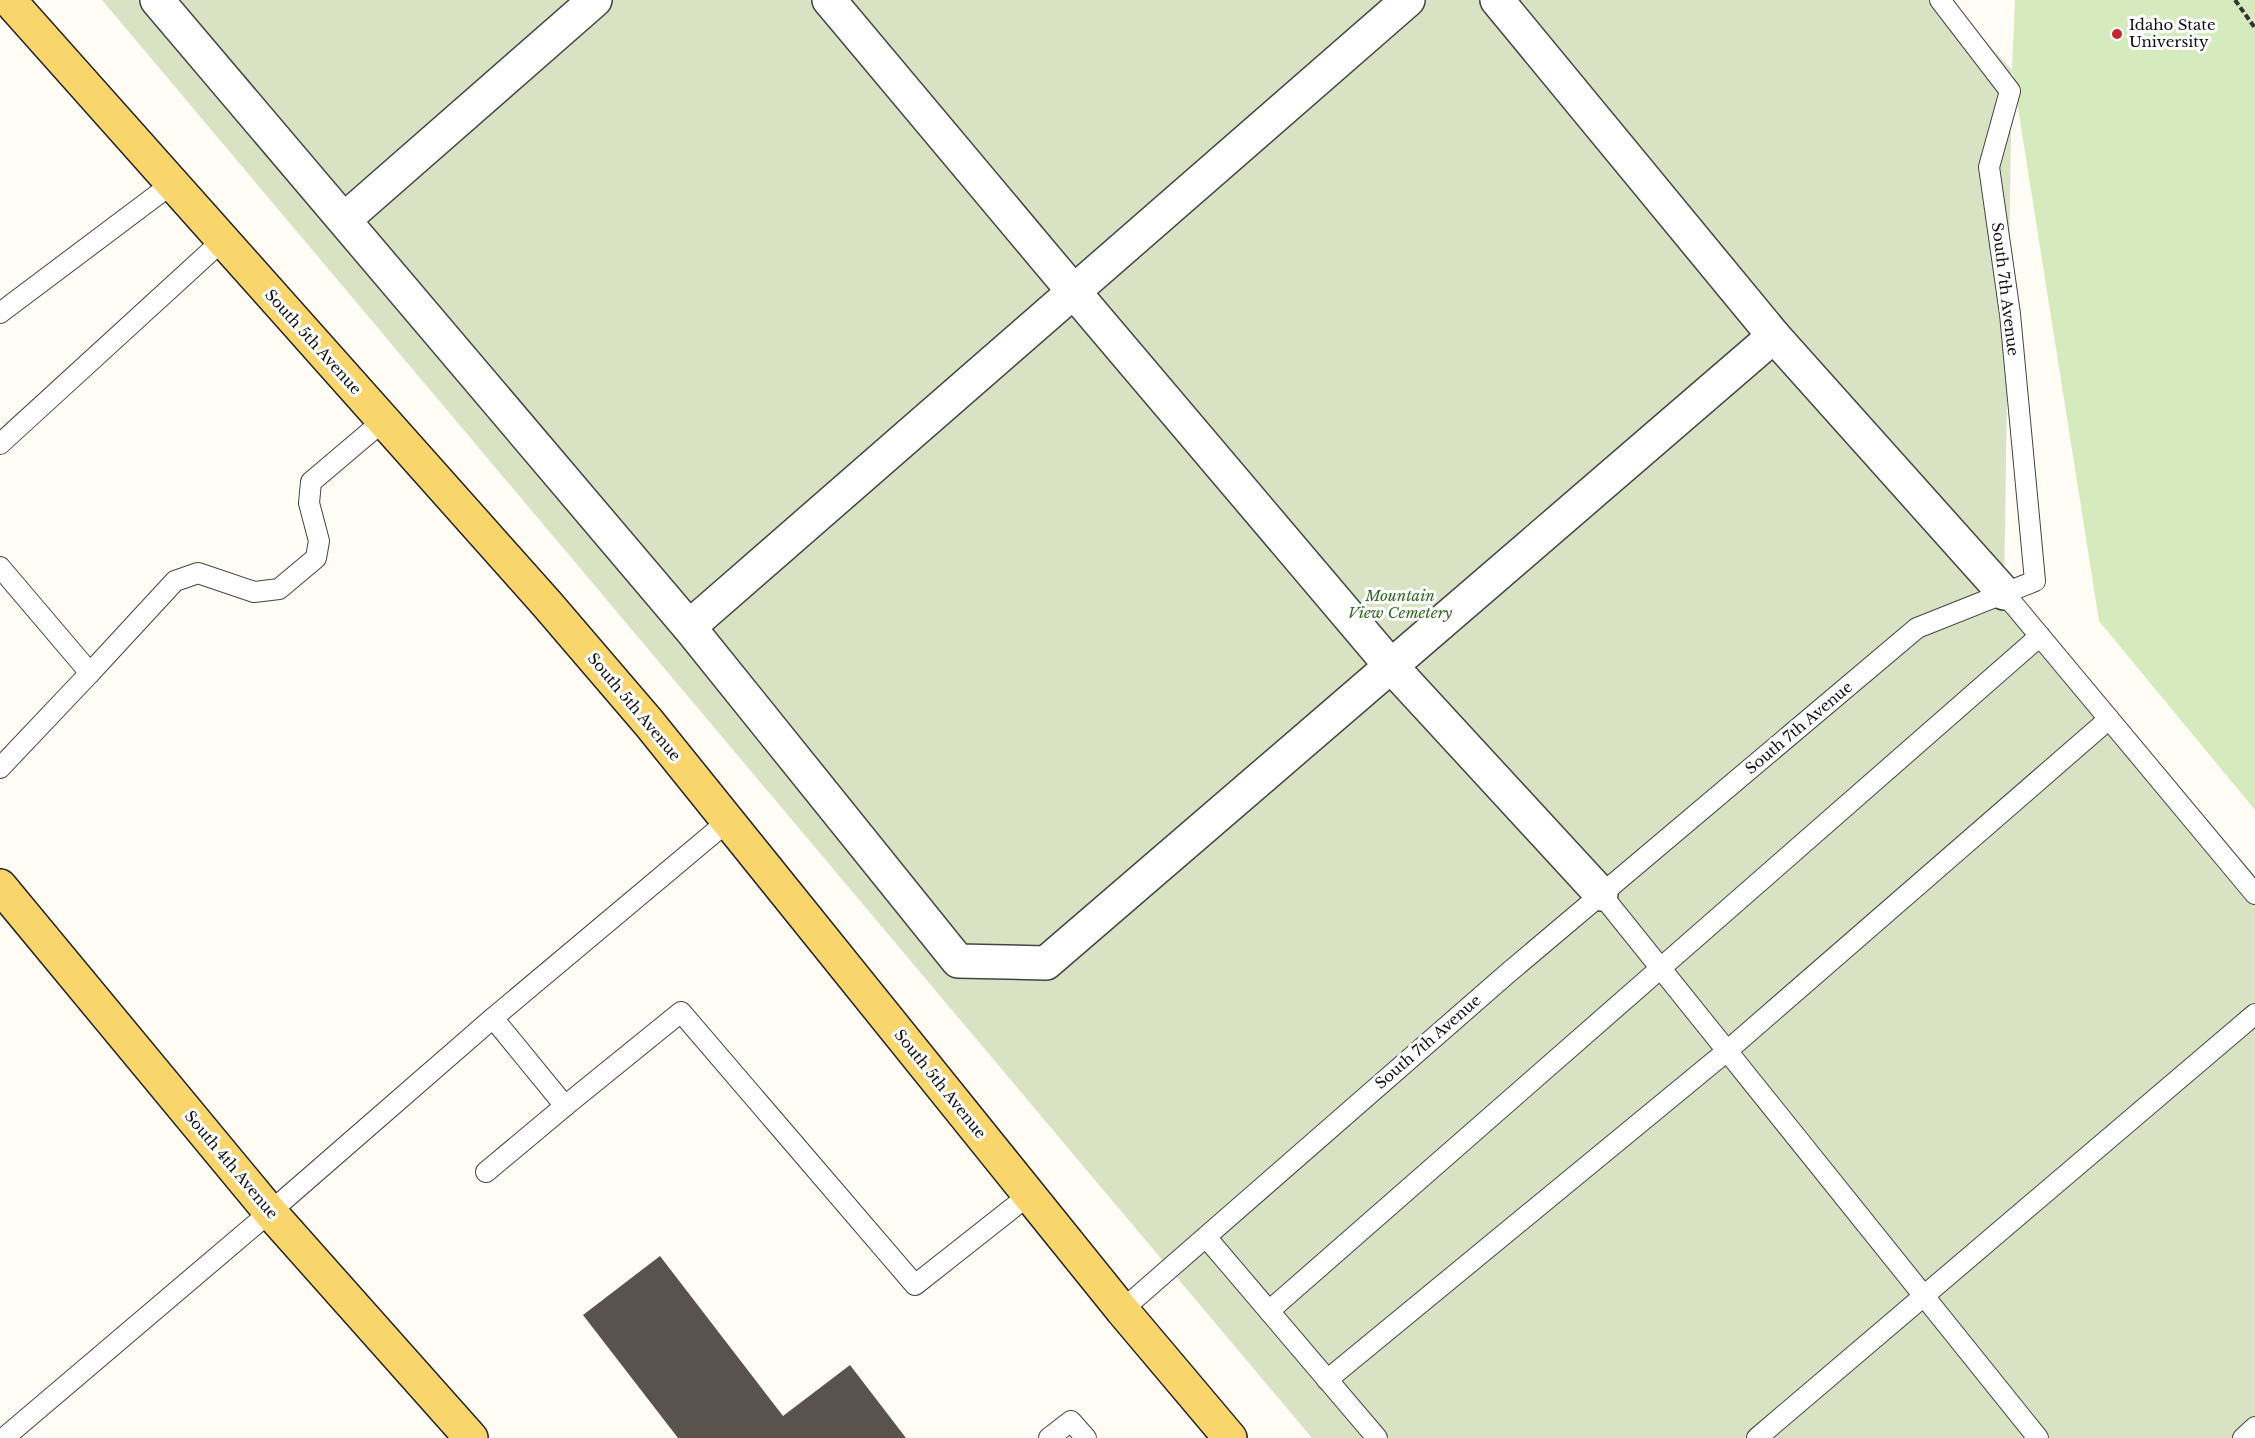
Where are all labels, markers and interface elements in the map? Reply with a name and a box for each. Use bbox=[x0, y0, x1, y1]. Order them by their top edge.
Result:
place label: Idaho State University bbox=[2129, 15, 2216, 51]
marker: Idaho State University bbox=[2110, 27, 2124, 41]
street label: South 7th Avenue bbox=[1988, 221, 2023, 357]
street label: South 5th Avenue bbox=[261, 285, 366, 398]
park label: Mountain View Cemetery bbox=[1348, 586, 1453, 622]
street label: South 5th Avenue bbox=[584, 649, 685, 765]
street label: South 7th Avenue bbox=[1741, 677, 1856, 778]
street label: South 7th Avenue bbox=[1371, 990, 1485, 1093]
street label: South 5th Avenue bbox=[890, 1025, 990, 1142]
street label: South 4th Avenue bbox=[181, 1107, 282, 1223]

